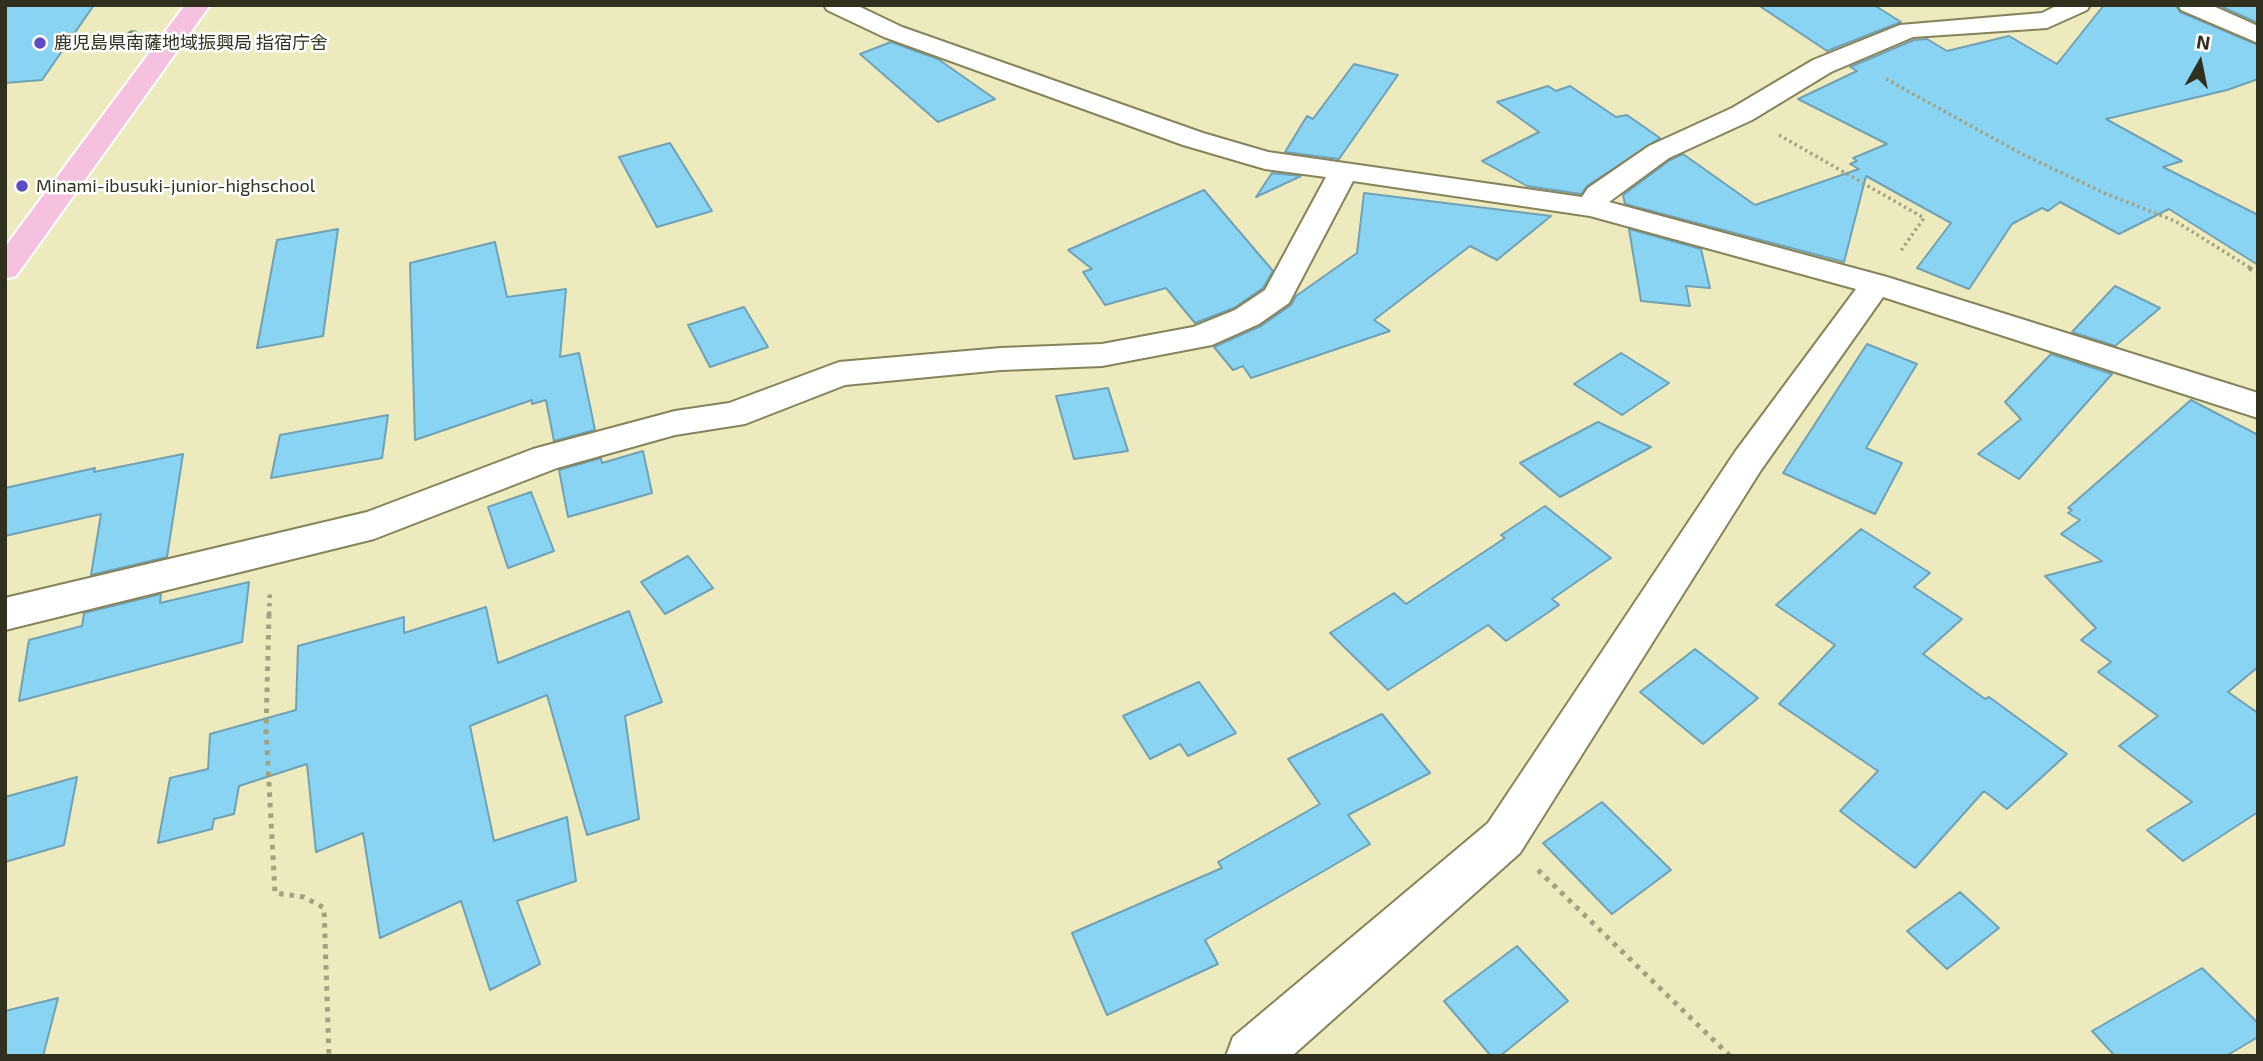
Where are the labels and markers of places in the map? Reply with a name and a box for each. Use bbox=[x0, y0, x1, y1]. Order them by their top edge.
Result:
place label: 鹿児島県南薩地域振興局 指宿庁舍 bbox=[54, 32, 328, 54]
marker: 鹿児島県南薩地域振興局 指宿庁舍 bbox=[32, 35, 48, 51]
place label: Minami-ibusuki-junior-highschool bbox=[36, 175, 315, 197]
marker: Minami-ibusuki-junior-highschool bbox=[14, 178, 30, 194]

